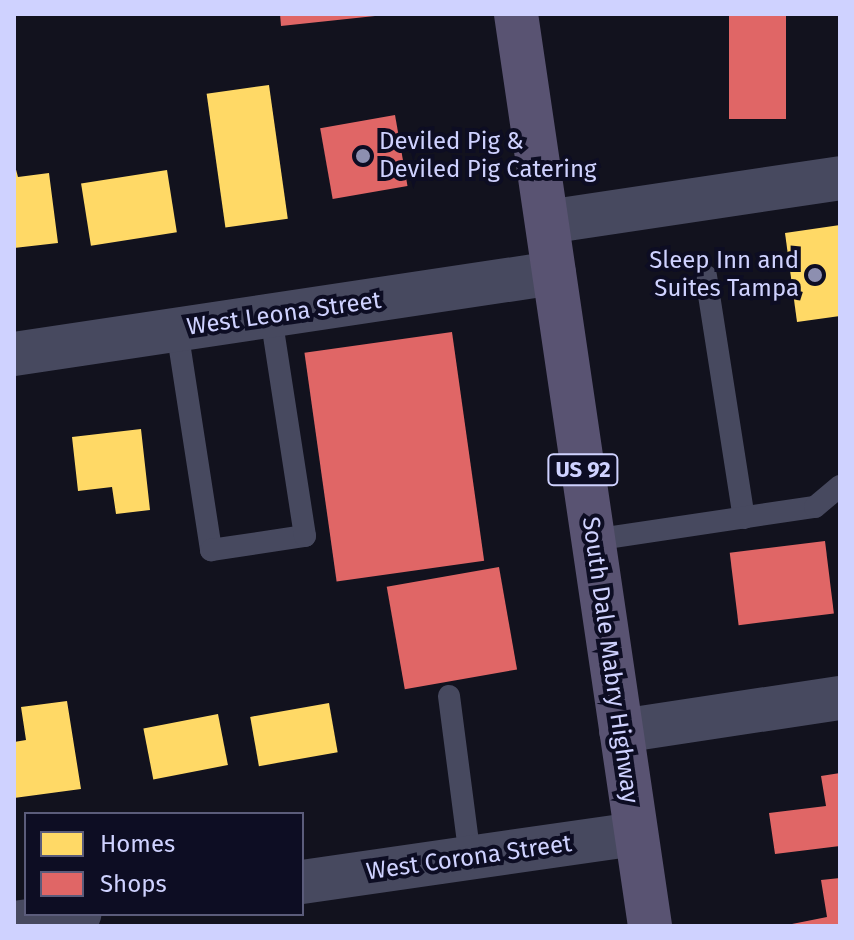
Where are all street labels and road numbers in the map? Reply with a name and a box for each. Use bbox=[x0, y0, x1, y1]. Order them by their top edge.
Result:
street label: West Leona Street bbox=[185, 286, 383, 342]
road number: US 92 bbox=[547, 452, 619, 488]
street label: South Dale Mabry Highway bbox=[576, 515, 644, 805]
street label: West Corona Street bbox=[364, 829, 574, 887]

